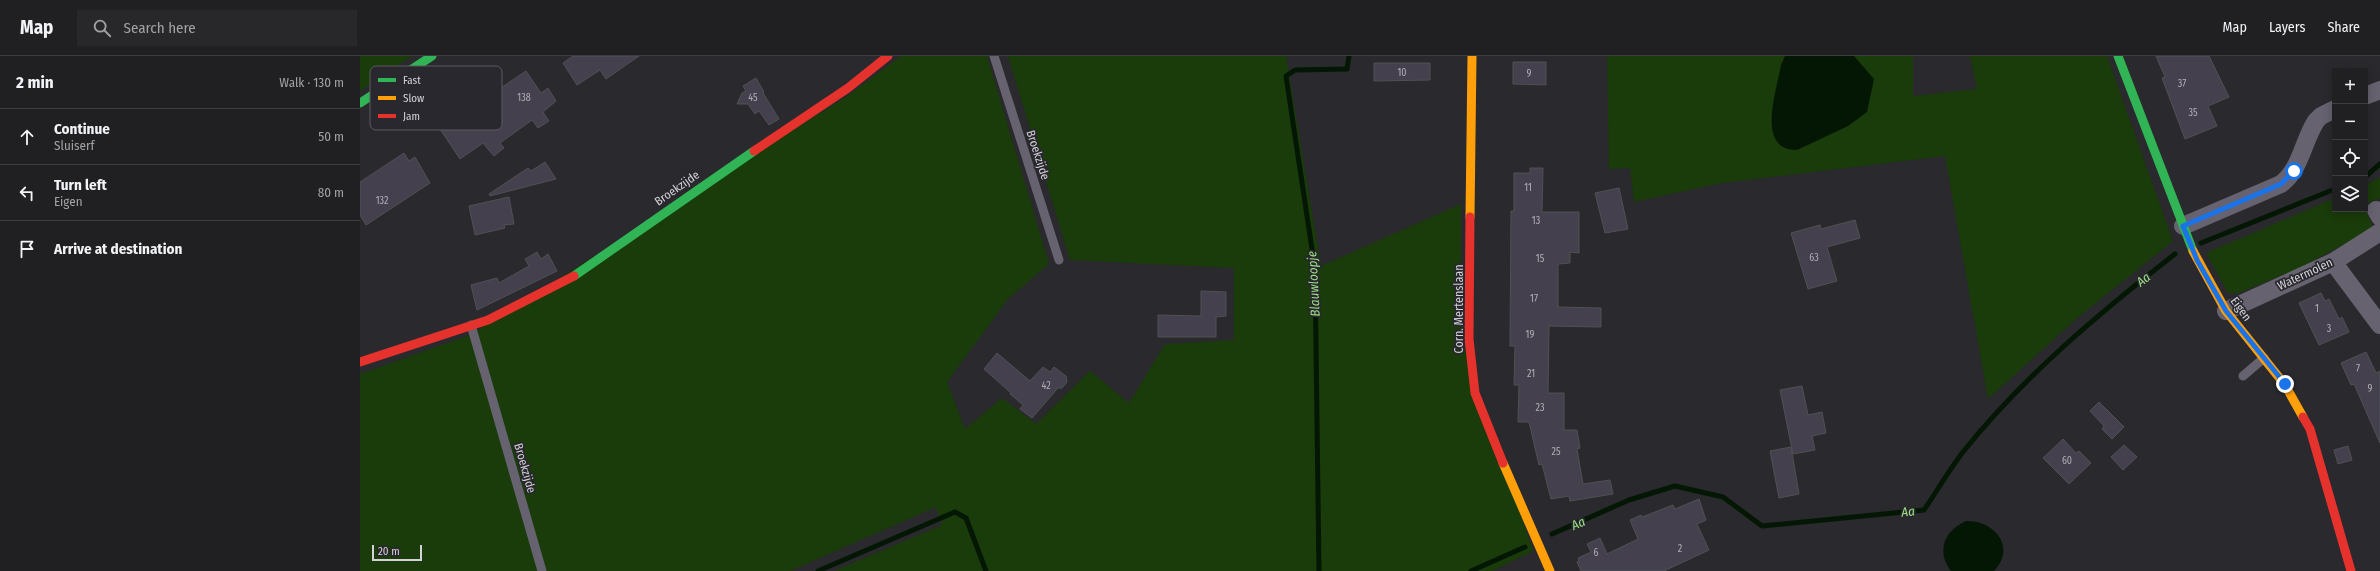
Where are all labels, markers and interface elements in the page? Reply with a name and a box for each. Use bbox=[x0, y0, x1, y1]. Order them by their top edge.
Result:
search box bbox=[77, 10, 357, 46]
text: Map bbox=[20, 16, 53, 39]
icon: search bbox=[91, 17, 113, 39]
text: Search here bbox=[123, 19, 196, 37]
text: Map bbox=[2223, 19, 2247, 36]
text: Layers bbox=[2269, 19, 2305, 36]
text: Share bbox=[2327, 19, 2360, 36]
legend bbox=[370, 66, 502, 130]
house number: 10 bbox=[1397, 67, 1407, 79]
house number: 9 bbox=[1527, 68, 1532, 80]
map controls bbox=[2332, 68, 2368, 212]
button: + bbox=[2332, 68, 2368, 104]
text: 2 min bbox=[16, 72, 54, 93]
text: Fast bbox=[403, 74, 421, 87]
text: Walk · 130 m bbox=[279, 75, 344, 90]
house number: 37 bbox=[2178, 78, 2186, 90]
text: Slow bbox=[403, 92, 424, 105]
house number: 138 bbox=[517, 92, 531, 104]
house number: 45 bbox=[748, 92, 758, 104]
button: − bbox=[2332, 104, 2368, 140]
house number: 35 bbox=[2188, 107, 2198, 119]
text: Jam bbox=[403, 110, 420, 123]
text: Continue bbox=[54, 120, 110, 138]
icon: ahead bbox=[16, 126, 38, 148]
street label: Broekzijde bbox=[1023, 128, 1053, 182]
text: 50 m bbox=[318, 129, 344, 144]
text: Sluiserf bbox=[54, 138, 94, 153]
button: locate bbox=[2332, 140, 2368, 176]
route start bbox=[2285, 162, 2303, 180]
street label: Broekzijde bbox=[652, 167, 702, 208]
text: Turn left bbox=[54, 176, 107, 194]
button: layers bbox=[2332, 176, 2368, 212]
icon: left bbox=[16, 182, 38, 204]
house number: 11 bbox=[1524, 182, 1532, 194]
text: 80 m bbox=[318, 185, 344, 200]
text: Eigen bbox=[54, 194, 83, 209]
house number: 132 bbox=[376, 195, 389, 207]
house number: 13 bbox=[1532, 215, 1541, 227]
icon: arrive bbox=[16, 238, 38, 260]
text: Arrive at destination bbox=[54, 240, 182, 258]
water label: Blauwloopje bbox=[1304, 251, 1323, 317]
house number: 63 bbox=[1809, 252, 1819, 264]
house number: 15 bbox=[1536, 253, 1545, 265]
street label: Watermolen bbox=[2275, 255, 2335, 293]
street label: Corn. Mertenslaan bbox=[1452, 265, 1466, 353]
water label: Aa bbox=[2133, 269, 2153, 290]
house number: 17 bbox=[1530, 293, 1538, 305]
street label: Eigen bbox=[2228, 294, 2254, 324]
house number: 1 bbox=[2315, 303, 2319, 315]
house number: 3 bbox=[2327, 323, 2332, 335]
house number: 19 bbox=[1526, 329, 1535, 341]
house number: 7 bbox=[2356, 363, 2360, 375]
house number: 21 bbox=[1527, 368, 1535, 380]
route end bbox=[2276, 375, 2294, 393]
house number: 42 bbox=[1041, 380, 1051, 392]
house number: 9 bbox=[2368, 383, 2373, 395]
house number: 23 bbox=[1536, 402, 1545, 414]
street label: Broekzijde bbox=[511, 441, 539, 495]
house number: 25 bbox=[1552, 446, 1561, 458]
house number: 60 bbox=[2062, 455, 2072, 467]
water label: Aa bbox=[1900, 503, 1916, 520]
water label: Aa bbox=[1568, 514, 1588, 533]
scale bar bbox=[372, 543, 422, 562]
house number: 2 bbox=[1678, 543, 1683, 555]
text: 20 m bbox=[378, 545, 400, 558]
house number: 6 bbox=[1594, 547, 1599, 559]

